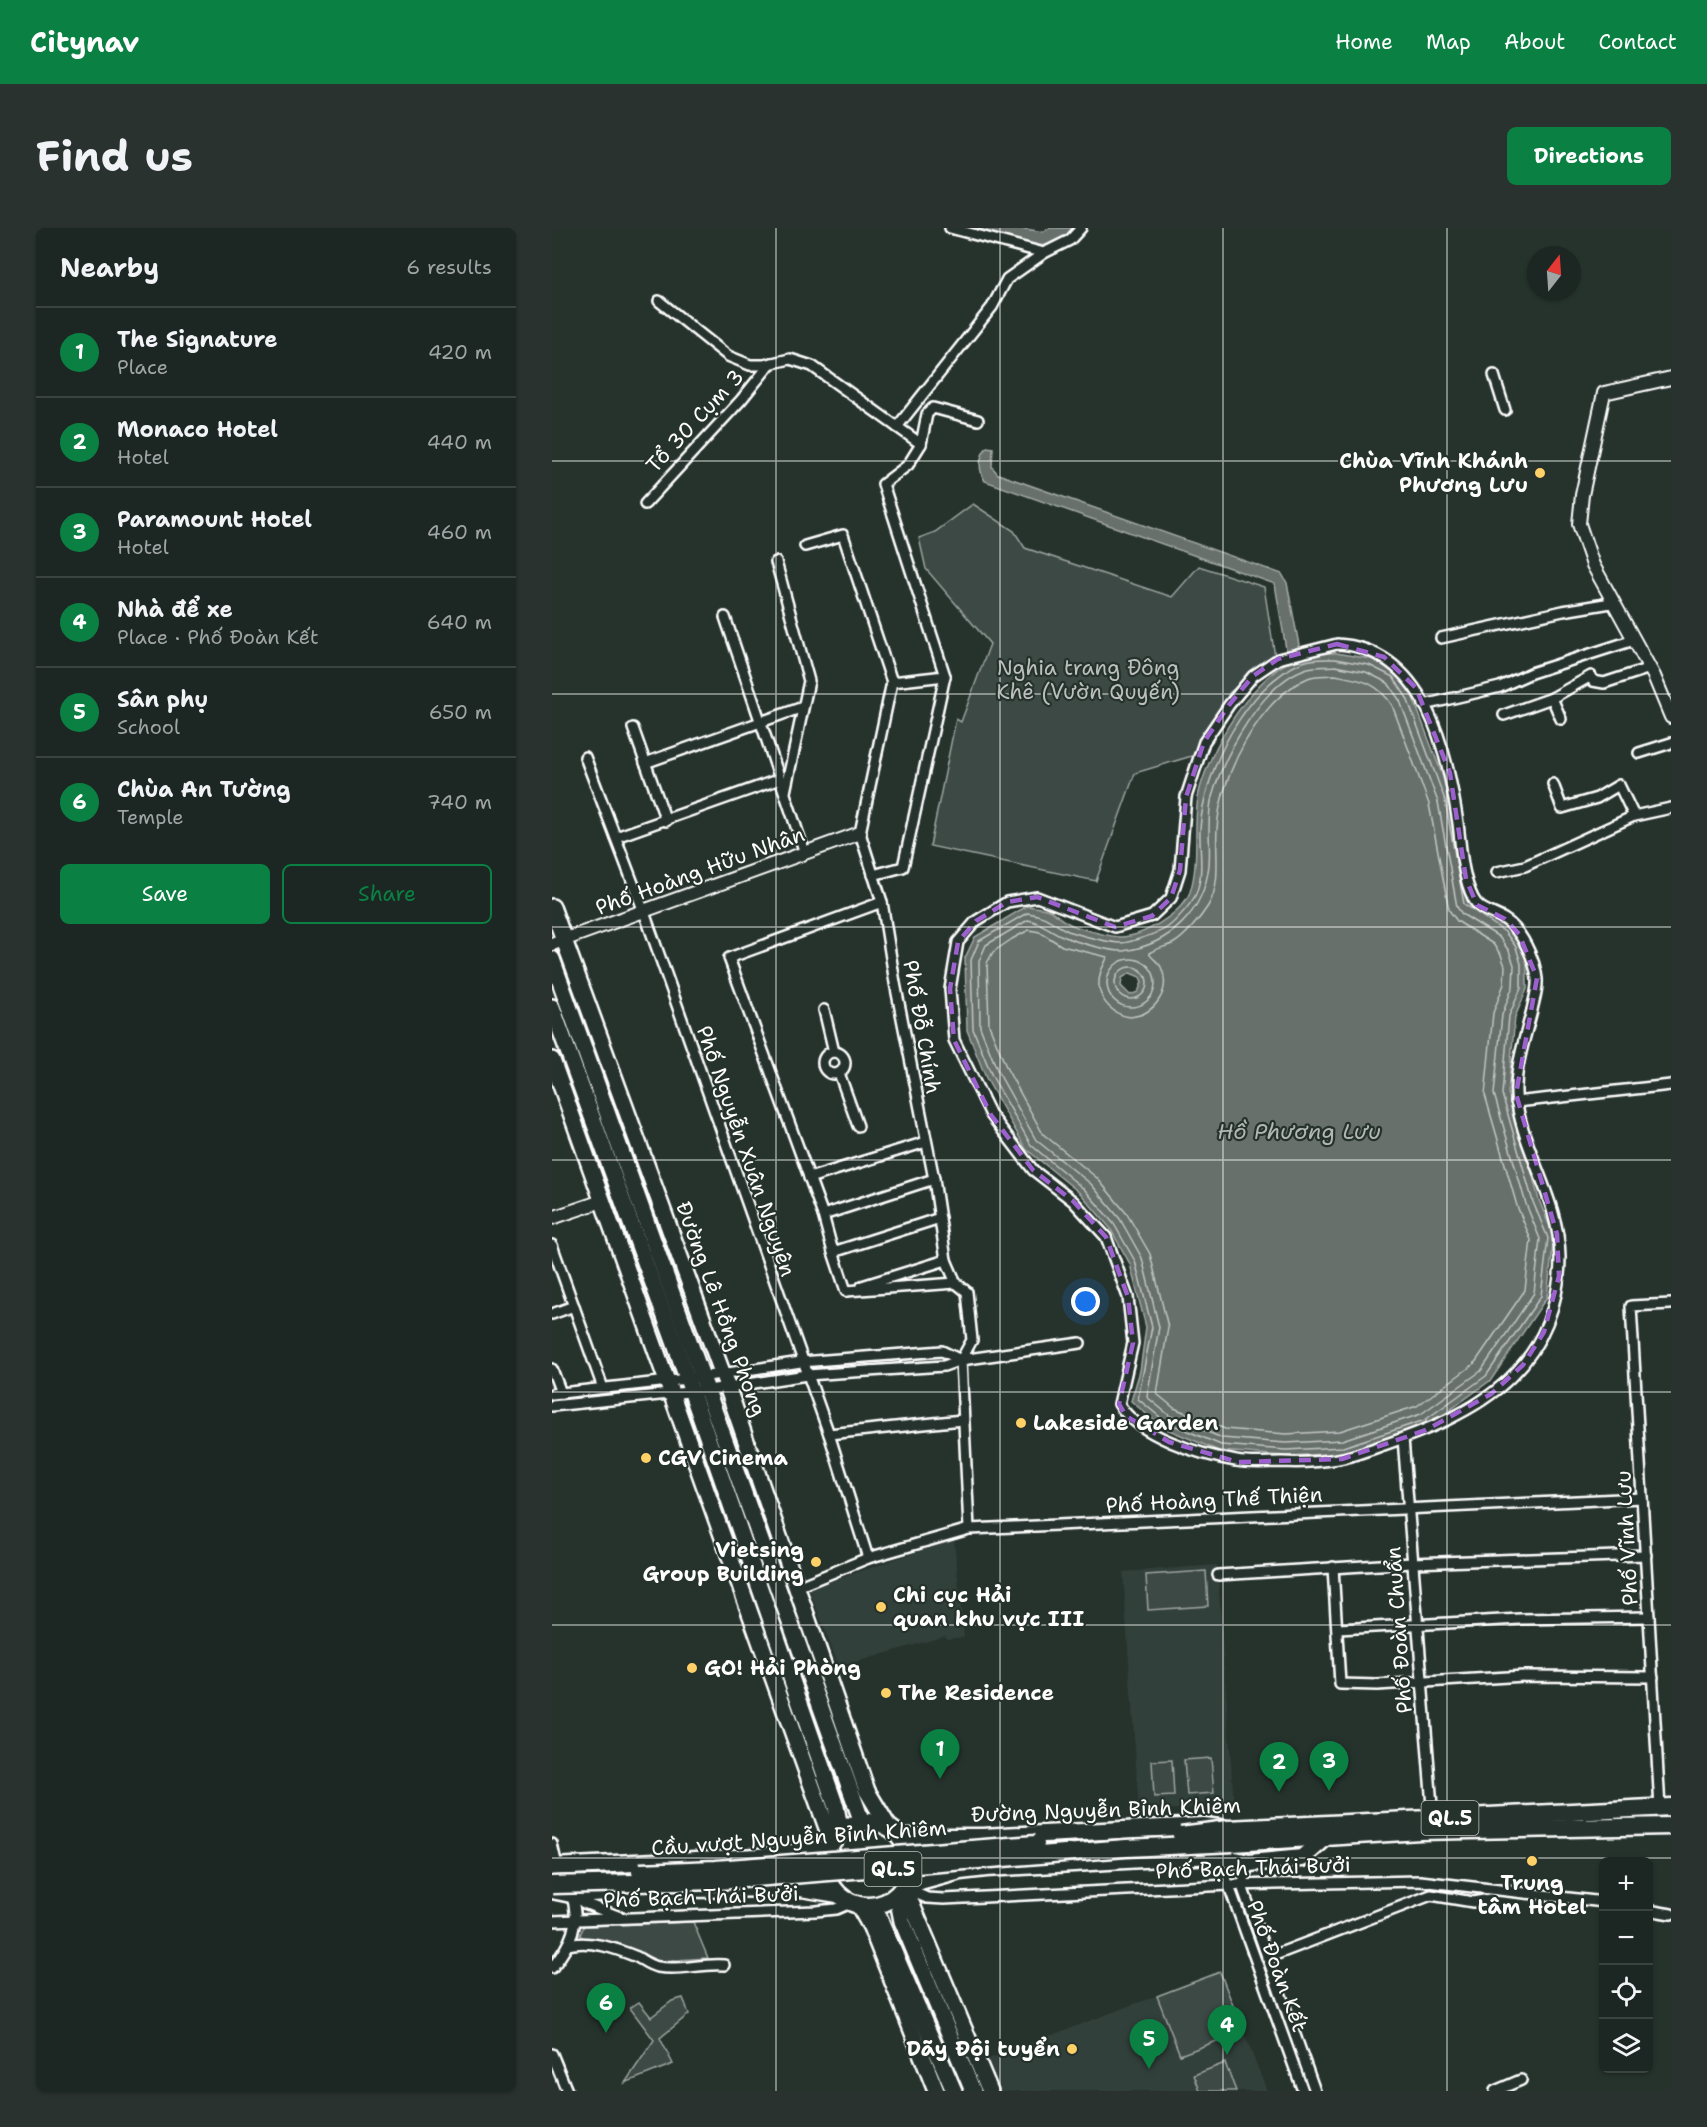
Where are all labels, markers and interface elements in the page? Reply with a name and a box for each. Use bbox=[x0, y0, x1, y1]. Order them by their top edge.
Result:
text: Citynav bbox=[30, 23, 139, 61]
text: Home bbox=[1335, 28, 1393, 56]
text: Map bbox=[1426, 28, 1471, 56]
text: About bbox=[1504, 28, 1565, 56]
text: Contact bbox=[1598, 28, 1677, 56]
button: Directions bbox=[1507, 127, 1671, 185]
text: Find us bbox=[36, 128, 193, 184]
north arrow bbox=[1527, 246, 1581, 300]
text: Nearby bbox=[60, 250, 159, 285]
text: 6 results bbox=[406, 254, 492, 280]
text: The Signature bbox=[117, 325, 278, 354]
text: 1 bbox=[75, 339, 84, 365]
text: 420 m bbox=[428, 339, 492, 365]
text: Place bbox=[117, 354, 168, 380]
street label: Tổ 30 Cụm 3 bbox=[640, 363, 750, 479]
text: Monaco Hotel bbox=[117, 415, 278, 444]
text: 2 bbox=[73, 429, 87, 455]
text: 440 m bbox=[427, 429, 492, 455]
text: Hotel bbox=[117, 444, 169, 470]
place label: Chùa Vĩnh Khánh Phương Lưu bbox=[1339, 447, 1528, 499]
marker: Chùa Vĩnh Khánh Phương Lưu bbox=[1533, 466, 1547, 480]
text: Paramount Hotel bbox=[117, 505, 312, 534]
text: 3 bbox=[73, 519, 87, 545]
text: 460 m bbox=[427, 519, 492, 545]
text: Hotel bbox=[117, 534, 169, 560]
text: Nhà để xe bbox=[117, 595, 233, 624]
text: 4 bbox=[73, 609, 87, 635]
text: 640 m bbox=[427, 609, 492, 635]
text: Place · Phố Đoàn Kết bbox=[117, 624, 319, 650]
park label: Nghia trang Đông Khê (Vườn Quyến) bbox=[996, 654, 1180, 706]
text: Sân phụ bbox=[117, 685, 208, 714]
text: 5 bbox=[73, 699, 86, 725]
text: 650 m bbox=[429, 699, 492, 725]
text: School bbox=[117, 714, 180, 740]
text: Chùa An Tường bbox=[117, 775, 291, 804]
text: 6 bbox=[73, 789, 87, 815]
text: 740 m bbox=[427, 789, 492, 815]
text: Temple bbox=[117, 804, 184, 830]
street label: Phố Hoàng Hữu Nhân bbox=[591, 820, 809, 922]
button: Save bbox=[60, 864, 270, 924]
button: Share bbox=[282, 864, 492, 924]
street label: Phố Đỗ Chính bbox=[896, 958, 948, 1096]
street label: Phố Nguyễn Xuân Nguyên bbox=[690, 1022, 802, 1280]
water label: Hồ Phương Lưu bbox=[1217, 1117, 1381, 1146]
street label: Đường Lê Hồng Phong bbox=[669, 1198, 773, 1420]
your location bbox=[1071, 1287, 1100, 1316]
place label: Lakeside Garden bbox=[1033, 1409, 1218, 1437]
marker: Lakeside Garden bbox=[1014, 1416, 1028, 1430]
place label: CGV Cinema bbox=[658, 1444, 788, 1472]
marker: CGV Cinema bbox=[639, 1451, 653, 1465]
street label: Phố Vĩnh Lưu bbox=[1609, 1470, 1645, 1606]
street label: Phố Hoàng Thế Thiện bbox=[1105, 1480, 1323, 1520]
place label: Vietsing Group Building bbox=[642, 1536, 804, 1588]
street label: Phố Đoàn Chuẩn bbox=[1379, 1545, 1419, 1714]
marker: Vietsing Group Building bbox=[809, 1555, 823, 1569]
place label: Chi cục Hải quan khu vực III bbox=[893, 1581, 1085, 1633]
marker: Chi cục Hải quan khu vực III bbox=[874, 1600, 888, 1614]
place label: GO! Hải Phòng bbox=[704, 1654, 861, 1682]
marker: GO! Hải Phòng bbox=[685, 1661, 699, 1675]
place label: The Residence bbox=[898, 1679, 1054, 1707]
marker: The Residence bbox=[879, 1686, 893, 1700]
pin: 1 bbox=[920, 1730, 960, 1779]
pin: 2 bbox=[1260, 1742, 1298, 1792]
pin: 3 bbox=[1310, 1742, 1348, 1791]
street label: Đường Nguyễn Bỉnh Khiêm bbox=[971, 1791, 1241, 1829]
road number: QL.5 bbox=[1422, 1801, 1478, 1835]
street label: Cầu vượt Nguyễn Bỉnh Khiêm bbox=[650, 1814, 948, 1862]
street label: Phố Bạch Thái Bưởi bbox=[1155, 1851, 1351, 1885]
road number: QL.5 bbox=[864, 1852, 922, 1886]
marker: Trung tâm Hotel bbox=[1525, 1854, 1539, 1868]
map controls bbox=[1599, 1857, 1653, 2073]
button: + bbox=[1599, 1857, 1653, 1911]
place label: Trung tâm Hotel bbox=[1477, 1869, 1587, 1921]
street label: Phố Bạch Thái Bưởi bbox=[603, 1880, 799, 1914]
street label: Phố Đoàn Kết bbox=[1240, 1896, 1314, 2036]
button: − bbox=[1599, 1911, 1653, 1965]
button: locate bbox=[1599, 1965, 1653, 2019]
pin: 6 bbox=[586, 1984, 626, 2033]
pin: 4 bbox=[1208, 2006, 1246, 2055]
button: layers bbox=[1599, 2019, 1653, 2073]
pin: 5 bbox=[1130, 2020, 1168, 2069]
place label: Dãy Đội tuyển bbox=[906, 2035, 1060, 2063]
marker: Dãy Đội tuyển bbox=[1065, 2042, 1079, 2056]

